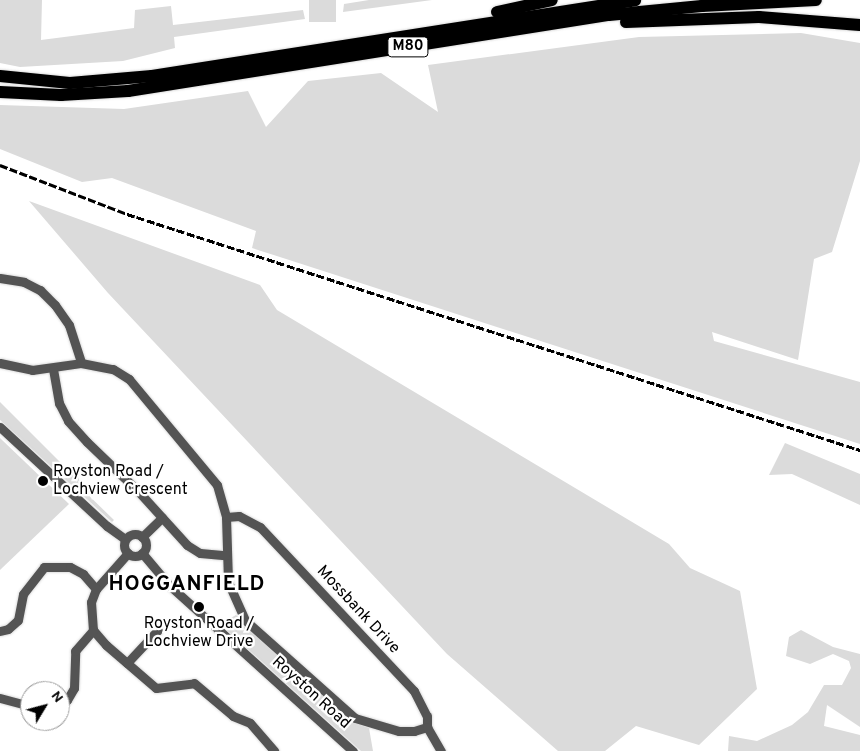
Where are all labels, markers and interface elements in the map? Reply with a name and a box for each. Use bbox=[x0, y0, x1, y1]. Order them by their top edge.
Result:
road number: M80 bbox=[387, 34, 429, 60]
place label: Royston Road / Lochview Crescent bbox=[53, 462, 188, 500]
marker: Royston Road / Lochview Crescent bbox=[37, 475, 49, 487]
street label: Mossbank Drive bbox=[312, 562, 404, 658]
district label: HOGGANFIELD bbox=[107, 572, 267, 598]
marker: Royston Road / Lochview Drive bbox=[193, 601, 205, 613]
place label: Royston Road / Lochview Drive bbox=[144, 614, 254, 652]
street label: Royston Road bbox=[268, 653, 354, 733]
north arrow bbox=[20, 681, 70, 731]
text: N bbox=[47, 688, 66, 706]

